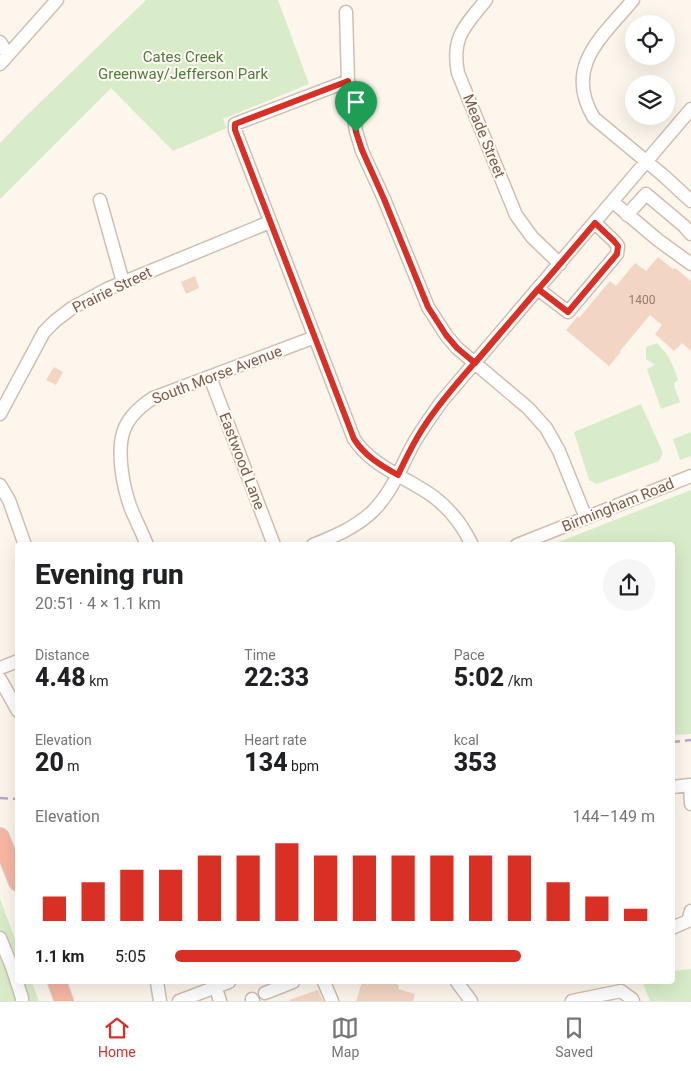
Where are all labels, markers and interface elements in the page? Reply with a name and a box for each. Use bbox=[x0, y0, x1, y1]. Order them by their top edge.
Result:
map controls bbox=[625, 15, 675, 125]
button: locate bbox=[625, 15, 675, 65]
park label: Cates Creek Greenway/Jefferson Park bbox=[98, 48, 268, 83]
button: layers bbox=[625, 75, 675, 125]
pin bbox=[335, 81, 377, 132]
icon: arrive bbox=[342, 88, 370, 116]
street label: Meade Street bbox=[459, 91, 509, 181]
street label: Prairie Street bbox=[69, 263, 155, 317]
house number: 1400 bbox=[629, 293, 656, 307]
street label: South Morse Avenue bbox=[149, 342, 285, 408]
street label: Eastwood Lane bbox=[215, 410, 269, 512]
street label: Birmingham Road bbox=[559, 474, 677, 536]
text: Evening run bbox=[35, 558, 184, 591]
button: share bbox=[603, 559, 655, 611]
text: 20:51 · 4 × 1.1 km bbox=[35, 594, 161, 613]
text: Distance bbox=[35, 647, 90, 663]
text: Time bbox=[244, 647, 276, 663]
text: Pace bbox=[454, 647, 485, 663]
text: 4.48 bbox=[35, 663, 86, 692]
text: 22:33 bbox=[244, 663, 309, 692]
text: 5:02 bbox=[454, 663, 504, 692]
text: km bbox=[86, 673, 109, 689]
text: /km bbox=[504, 673, 533, 689]
text: Elevation bbox=[35, 732, 92, 748]
text: Heart rate bbox=[244, 732, 307, 748]
text: kcal bbox=[454, 732, 479, 748]
text: 20 bbox=[35, 748, 64, 777]
text: 134 bbox=[244, 748, 288, 777]
text: 353 bbox=[454, 748, 497, 777]
text: m bbox=[64, 758, 80, 774]
text: bpm bbox=[288, 758, 319, 774]
text: Elevation bbox=[35, 807, 100, 826]
text: 144–149 m bbox=[573, 807, 655, 826]
text: 1.1 km bbox=[35, 947, 84, 966]
text: 5:05 bbox=[115, 947, 146, 966]
tab: Home bbox=[98, 1014, 136, 1060]
tab: Map bbox=[331, 1014, 359, 1060]
tab: Saved bbox=[555, 1014, 593, 1060]

